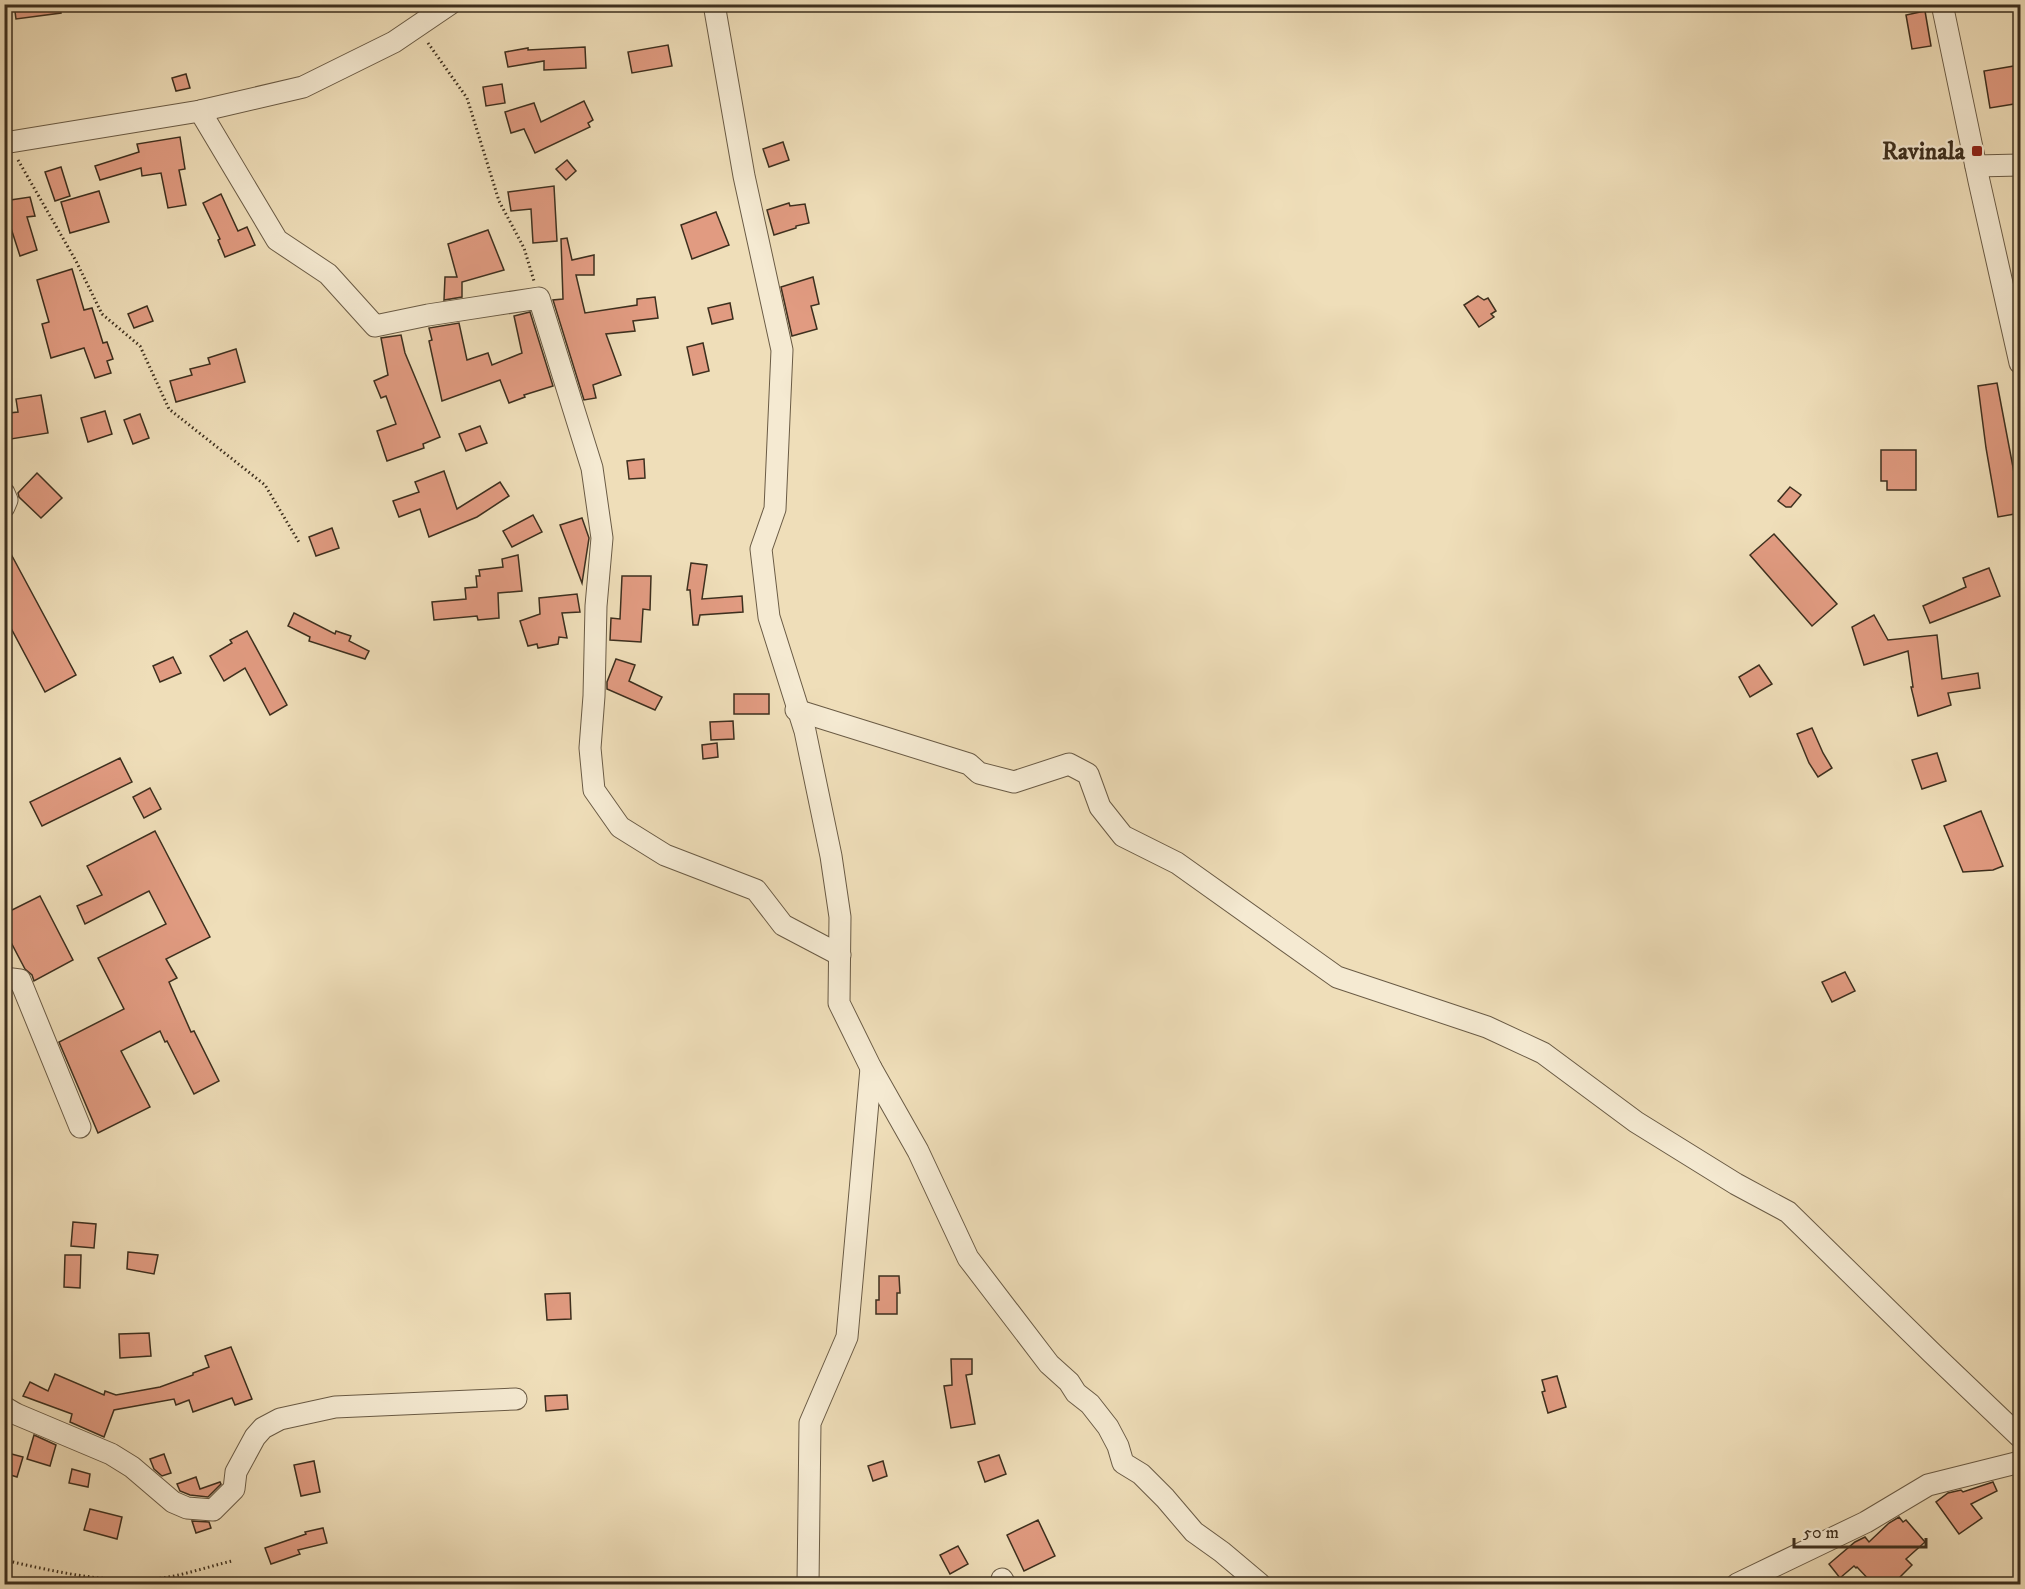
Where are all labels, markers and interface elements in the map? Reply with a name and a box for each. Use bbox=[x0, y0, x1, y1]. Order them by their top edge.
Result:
place label: Ravinala bbox=[1882, 137, 1966, 167]
marker: Ravinala bbox=[1970, 144, 1984, 158]
scale bar bbox=[1794, 1511, 1926, 1549]
text: 50 m bbox=[1803, 1522, 1839, 1544]

